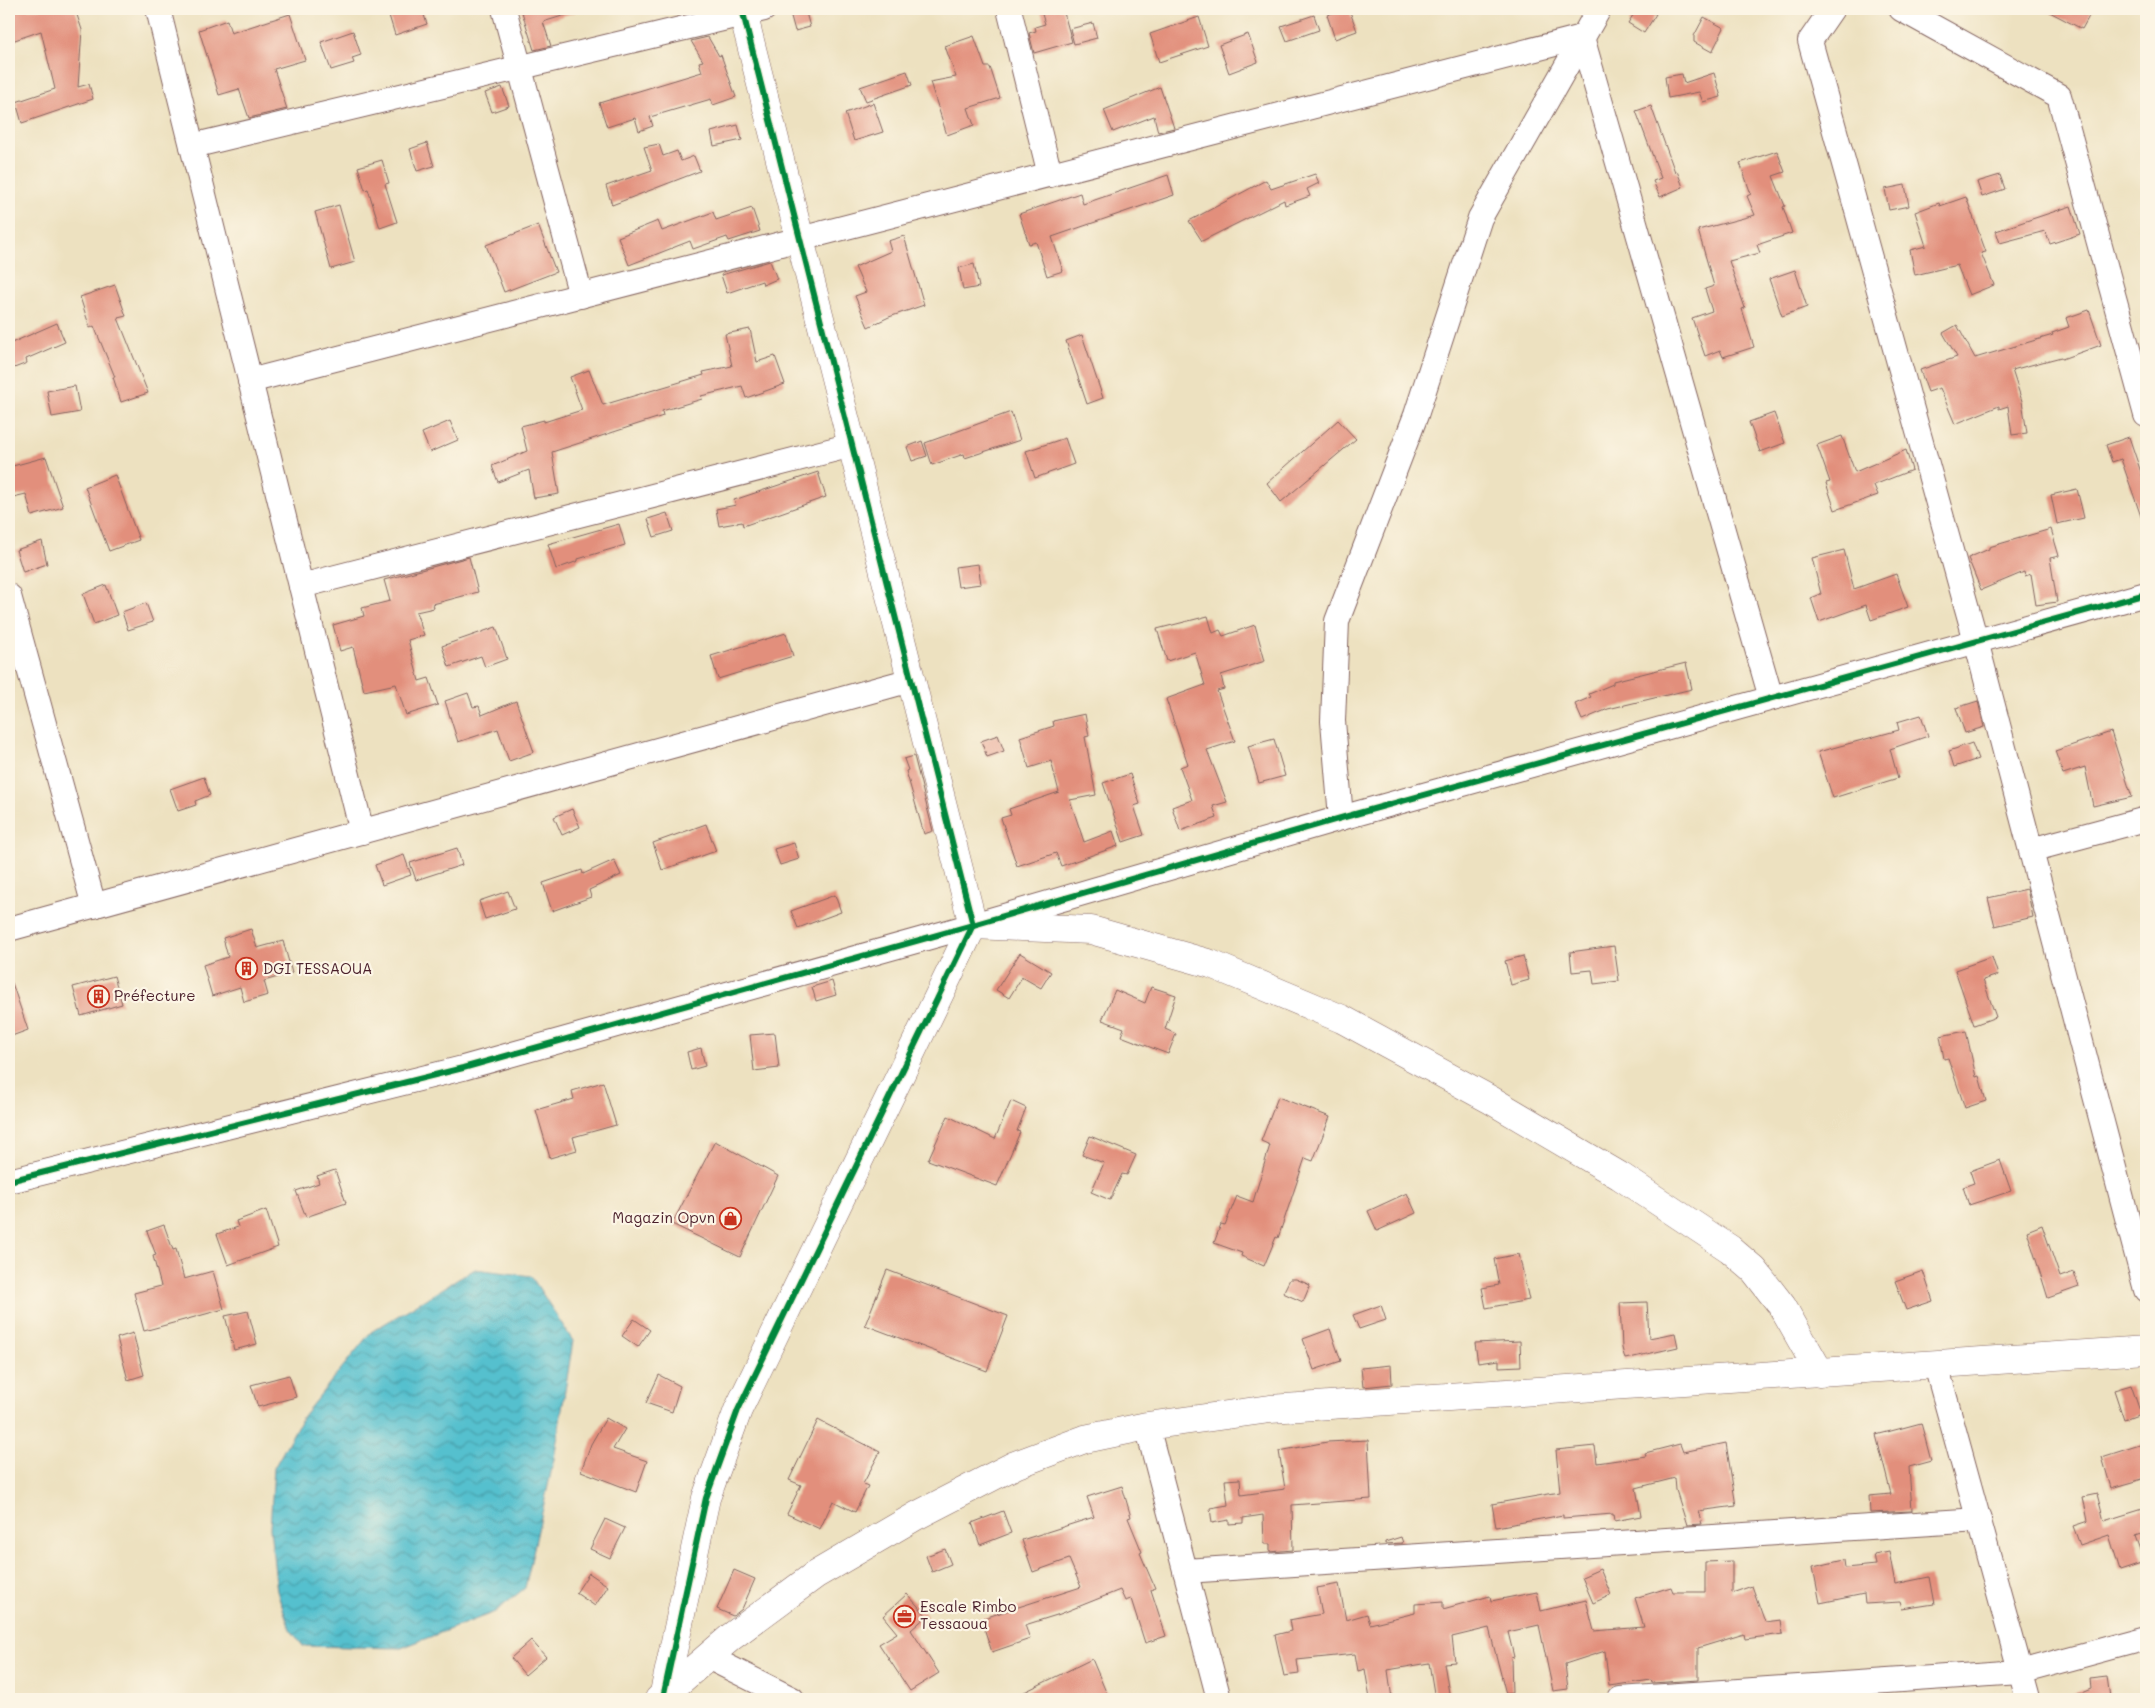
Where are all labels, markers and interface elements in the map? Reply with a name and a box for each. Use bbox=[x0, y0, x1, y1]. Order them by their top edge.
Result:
building icon: DGI TESSAOUA bbox=[235, 957, 259, 981]
place label: DGI TESSAOUA bbox=[263, 958, 372, 978]
building icon: Préfecture bbox=[86, 984, 110, 1008]
place label: Préfecture bbox=[114, 985, 196, 1005]
shop icon: Magazin Opvn bbox=[719, 1206, 743, 1230]
place label: Magazin Opvn bbox=[612, 1207, 715, 1227]
place label: Escale Rimbo Tessaoua bbox=[920, 1596, 1017, 1633]
office icon: Escale Rimbo Tessaoua bbox=[892, 1604, 916, 1628]

